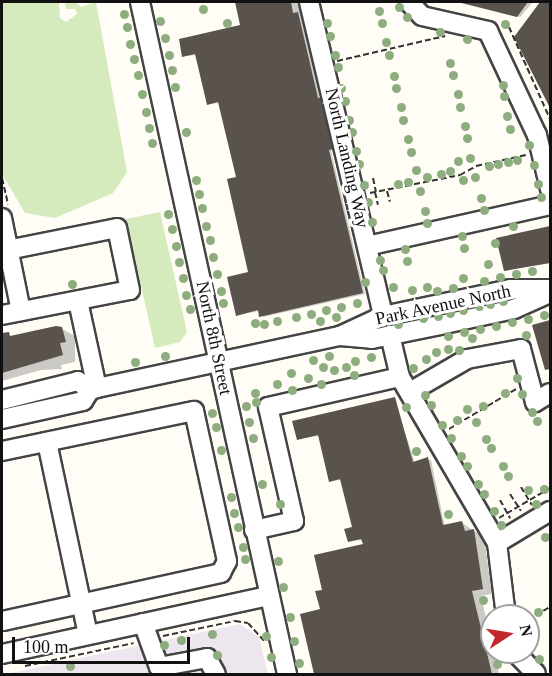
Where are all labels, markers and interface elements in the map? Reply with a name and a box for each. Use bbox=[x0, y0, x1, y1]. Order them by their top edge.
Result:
street label: North Landing Way bbox=[320, 86, 374, 230]
street label: North 8th Street bbox=[191, 279, 237, 397]
street label: Park Avenue North bbox=[373, 280, 513, 330]
north arrow bbox=[480, 604, 540, 664]
text: N bbox=[517, 623, 536, 638]
scale bar bbox=[15, 625, 194, 663]
text: 100 m bbox=[23, 637, 69, 657]

